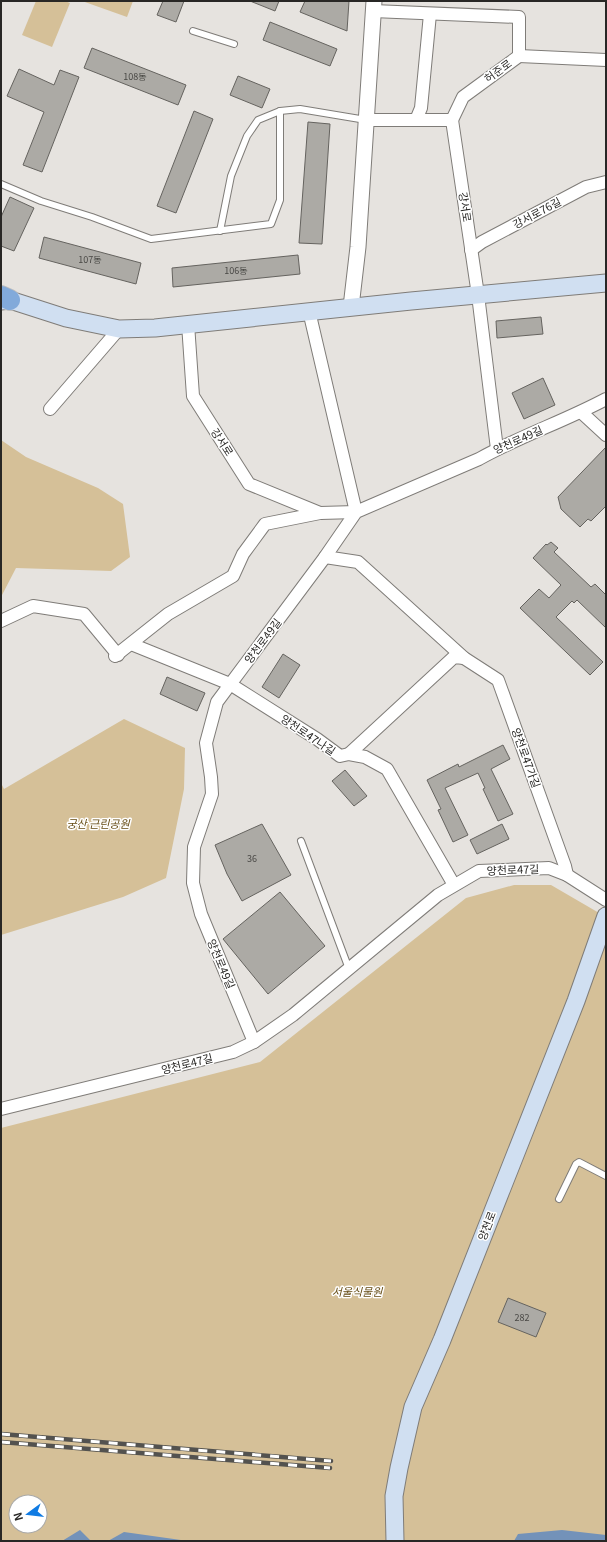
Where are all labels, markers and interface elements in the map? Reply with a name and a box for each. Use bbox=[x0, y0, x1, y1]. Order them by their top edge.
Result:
street label: 허준로 bbox=[480, 55, 514, 86]
house number: 108동 bbox=[123, 70, 147, 83]
street label: 강서로 bbox=[456, 191, 476, 223]
street label: 강서로76길 bbox=[510, 193, 564, 232]
house number: 107동 bbox=[78, 253, 102, 266]
house number: 106동 bbox=[224, 264, 248, 277]
street label: 양천로49길 bbox=[490, 421, 545, 457]
street label: 강서로 bbox=[208, 424, 238, 459]
street label: 양천로49길 bbox=[240, 615, 284, 666]
street label: 양천로47나길 bbox=[278, 710, 339, 758]
street label: 양천로47가길 bbox=[509, 725, 545, 790]
park label: 궁산 근린공원 bbox=[66, 815, 130, 831]
house number: 36 bbox=[247, 852, 257, 865]
street label: 양천로47길 bbox=[486, 860, 540, 878]
street label: 양천로49길 bbox=[204, 936, 240, 991]
street label: 양천로47길 bbox=[159, 1049, 214, 1077]
street label: 양천로 bbox=[473, 1209, 499, 1243]
park label: 서울식물원 bbox=[332, 1283, 383, 1299]
house number: 282 bbox=[515, 1311, 530, 1324]
north arrow bbox=[8, 1494, 48, 1534]
text: N bbox=[9, 1511, 26, 1523]

